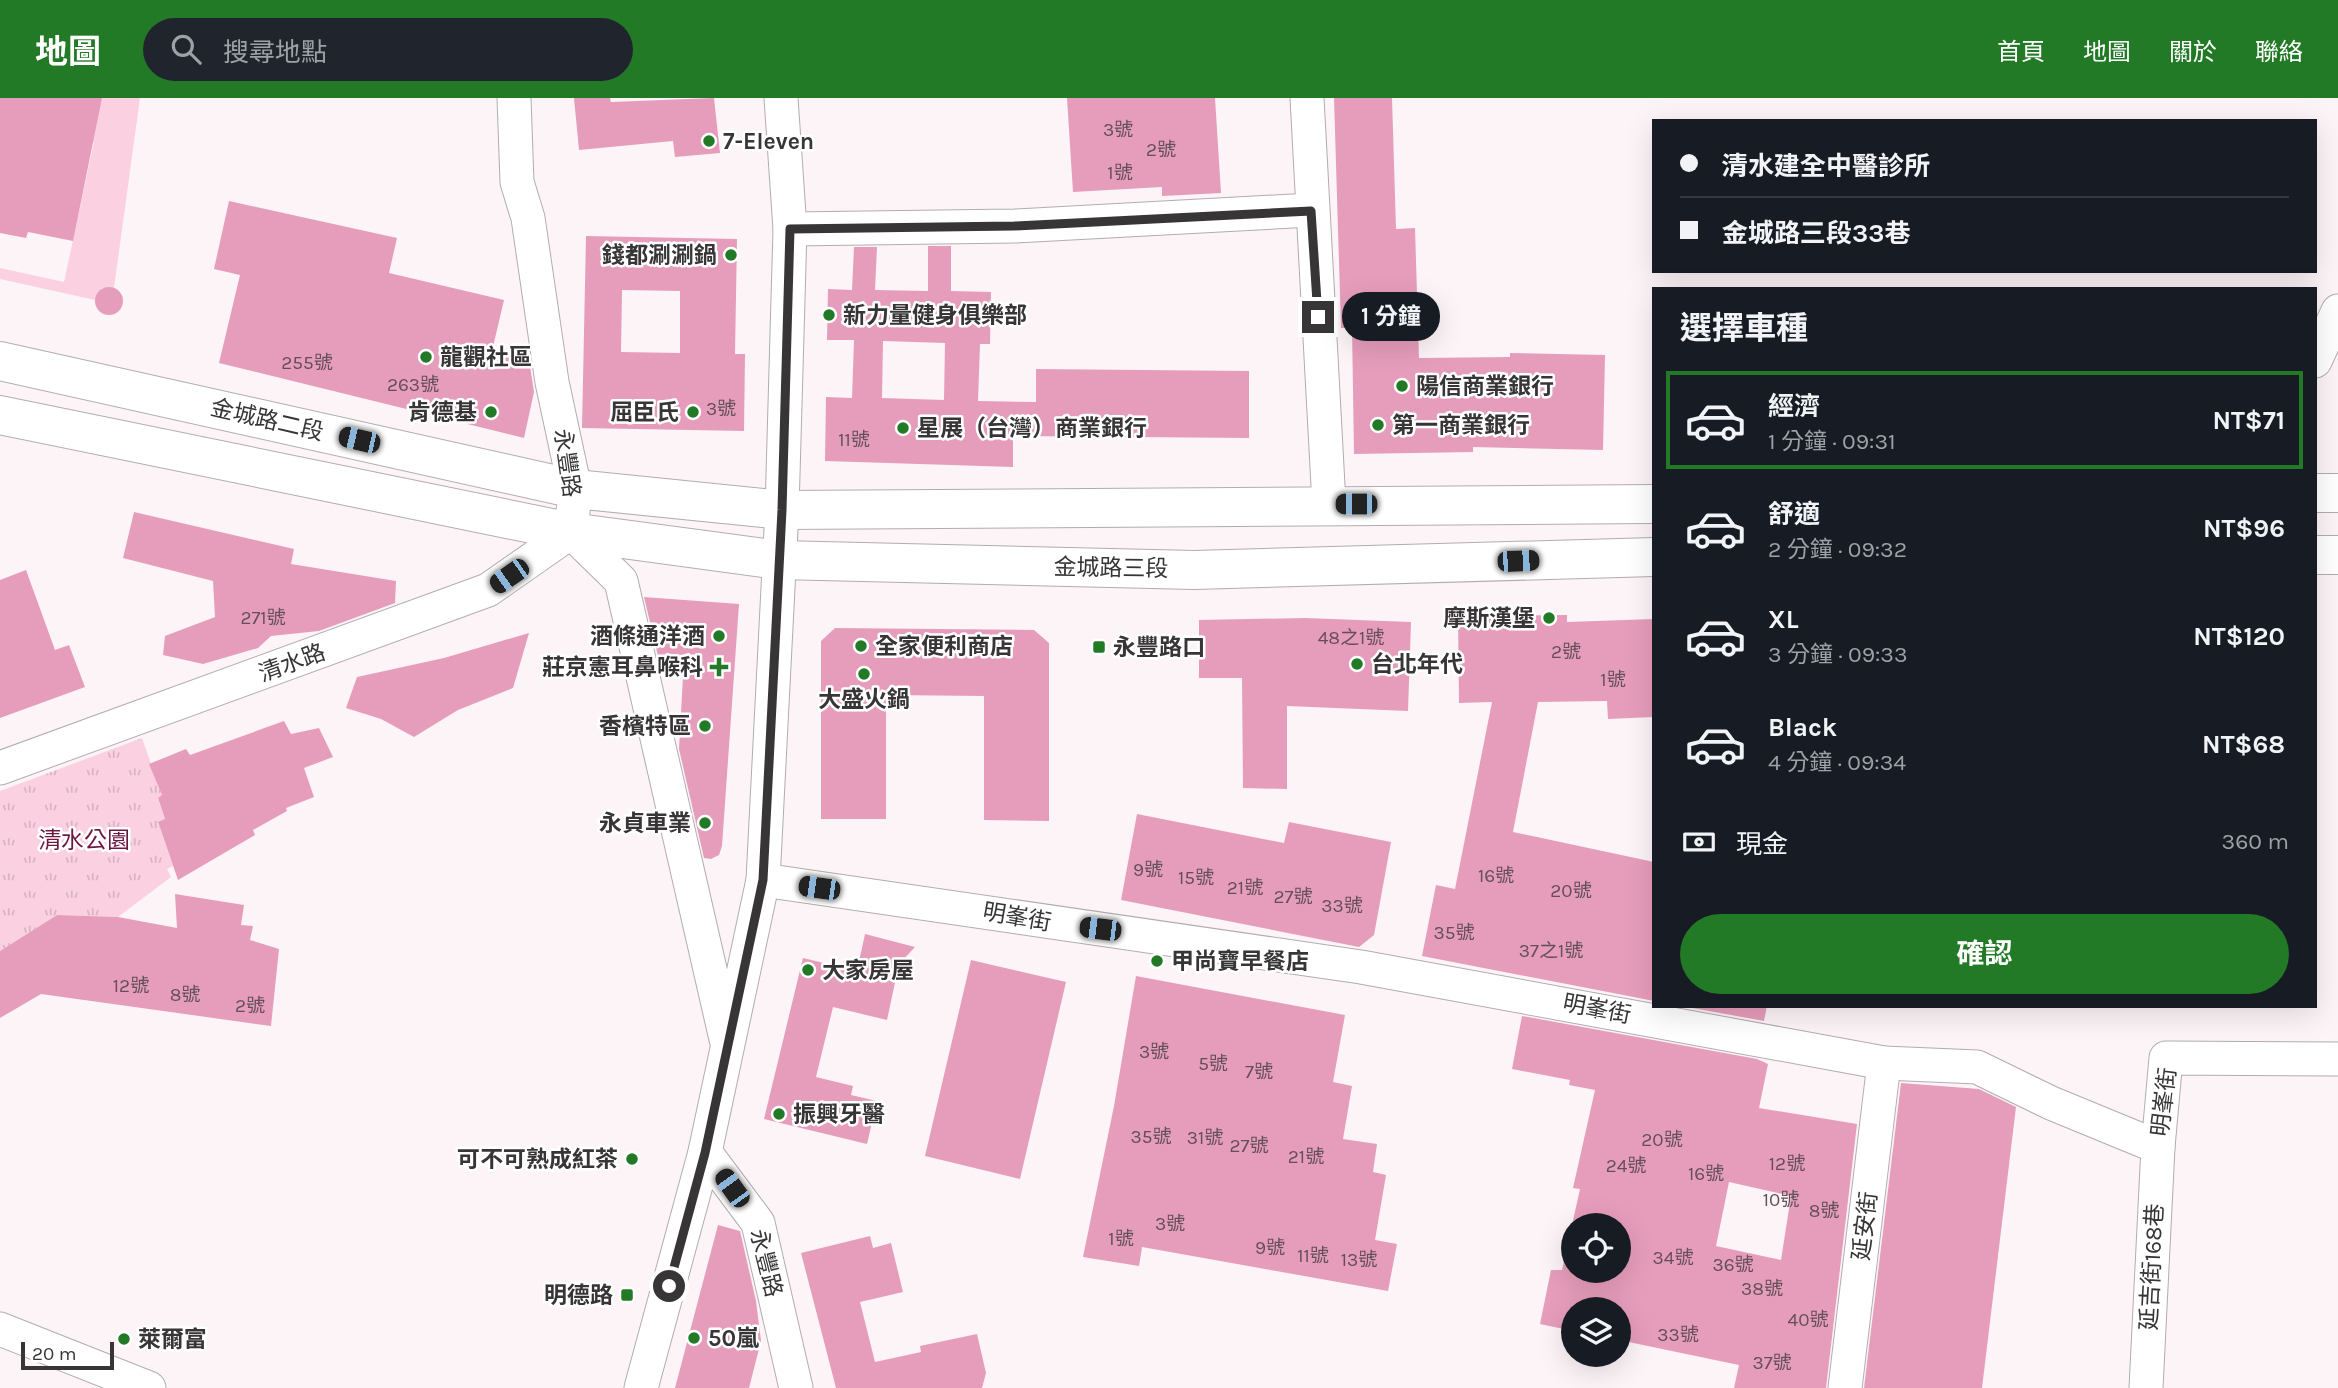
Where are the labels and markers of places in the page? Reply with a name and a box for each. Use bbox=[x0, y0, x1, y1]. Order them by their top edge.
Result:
place label: 7-Eleven bbox=[723, 128, 814, 155]
marker: 7-Eleven bbox=[701, 133, 717, 149]
place label: 錢都涮涮鍋 bbox=[602, 242, 717, 269]
marker: 錢都涮涮鍋 bbox=[723, 247, 739, 263]
place label: 新力量健身俱樂部 bbox=[843, 302, 1027, 329]
marker: 新力量健身俱樂部 bbox=[821, 307, 837, 323]
place label: 龍觀社區 bbox=[440, 344, 532, 371]
marker: 龍觀社區 bbox=[418, 349, 434, 365]
place label: 陽信商業銀行 bbox=[1416, 373, 1554, 400]
marker: 陽信商業銀行 bbox=[1394, 378, 1410, 394]
place label: 肯德基 bbox=[408, 399, 477, 426]
place label: 屈臣氏 bbox=[610, 399, 679, 426]
marker: 肯德基 bbox=[483, 404, 499, 420]
marker: 屈臣氏 bbox=[685, 404, 701, 420]
place label: 第一商業銀行 bbox=[1392, 412, 1530, 439]
place label: 星展（台灣）商業銀行 bbox=[917, 415, 1147, 442]
marker: 第一商業銀行 bbox=[1370, 417, 1386, 433]
marker: 星展（台灣）商業銀行 bbox=[895, 420, 911, 436]
place label: 摩斯漢堡 bbox=[1443, 605, 1535, 632]
marker: 摩斯漢堡 bbox=[1541, 610, 1557, 626]
place label: 酒條通洋酒 bbox=[590, 623, 705, 650]
marker: 酒條通洋酒 bbox=[711, 628, 727, 644]
place label: 全家便利商店 bbox=[875, 633, 1013, 660]
place label: 永豐路口 bbox=[1113, 634, 1205, 661]
marker: 全家便利商店 bbox=[853, 638, 869, 654]
marker: 永豐路口 bbox=[1091, 639, 1107, 655]
place label: 台北年代 bbox=[1371, 651, 1463, 678]
place label: 莊京憲耳鼻喉科 bbox=[542, 654, 703, 681]
marker: 台北年代 bbox=[1349, 656, 1365, 672]
marker: 莊京憲耳鼻喉科 bbox=[709, 657, 729, 677]
marker: 大盛火鍋 bbox=[856, 666, 872, 682]
place label: 大盛火鍋 bbox=[818, 686, 910, 713]
place label: 香檳特區 bbox=[599, 713, 691, 740]
marker: 香檳特區 bbox=[697, 718, 713, 734]
place label: 永貞車業 bbox=[599, 810, 691, 837]
marker: 永貞車業 bbox=[697, 815, 713, 831]
place label: 甲尚寶早餐店 bbox=[1171, 948, 1309, 975]
marker: 甲尚寶早餐店 bbox=[1149, 953, 1165, 969]
place label: 大家房屋 bbox=[822, 957, 914, 984]
marker: 大家房屋 bbox=[800, 962, 816, 978]
place label: 振興牙醫 bbox=[793, 1101, 885, 1128]
marker: 振興牙醫 bbox=[771, 1106, 787, 1122]
place label: 可不可熟成紅茶 bbox=[457, 1146, 618, 1173]
marker: 可不可熟成紅茶 bbox=[624, 1151, 640, 1167]
place label: 明德路 bbox=[544, 1282, 613, 1309]
marker: 明德路 bbox=[619, 1287, 635, 1303]
place label: 50嵐 bbox=[708, 1325, 759, 1352]
place label: 萊爾富 bbox=[138, 1326, 207, 1353]
marker: 50嵐 bbox=[686, 1330, 702, 1346]
marker: 萊爾富 bbox=[116, 1331, 132, 1347]

